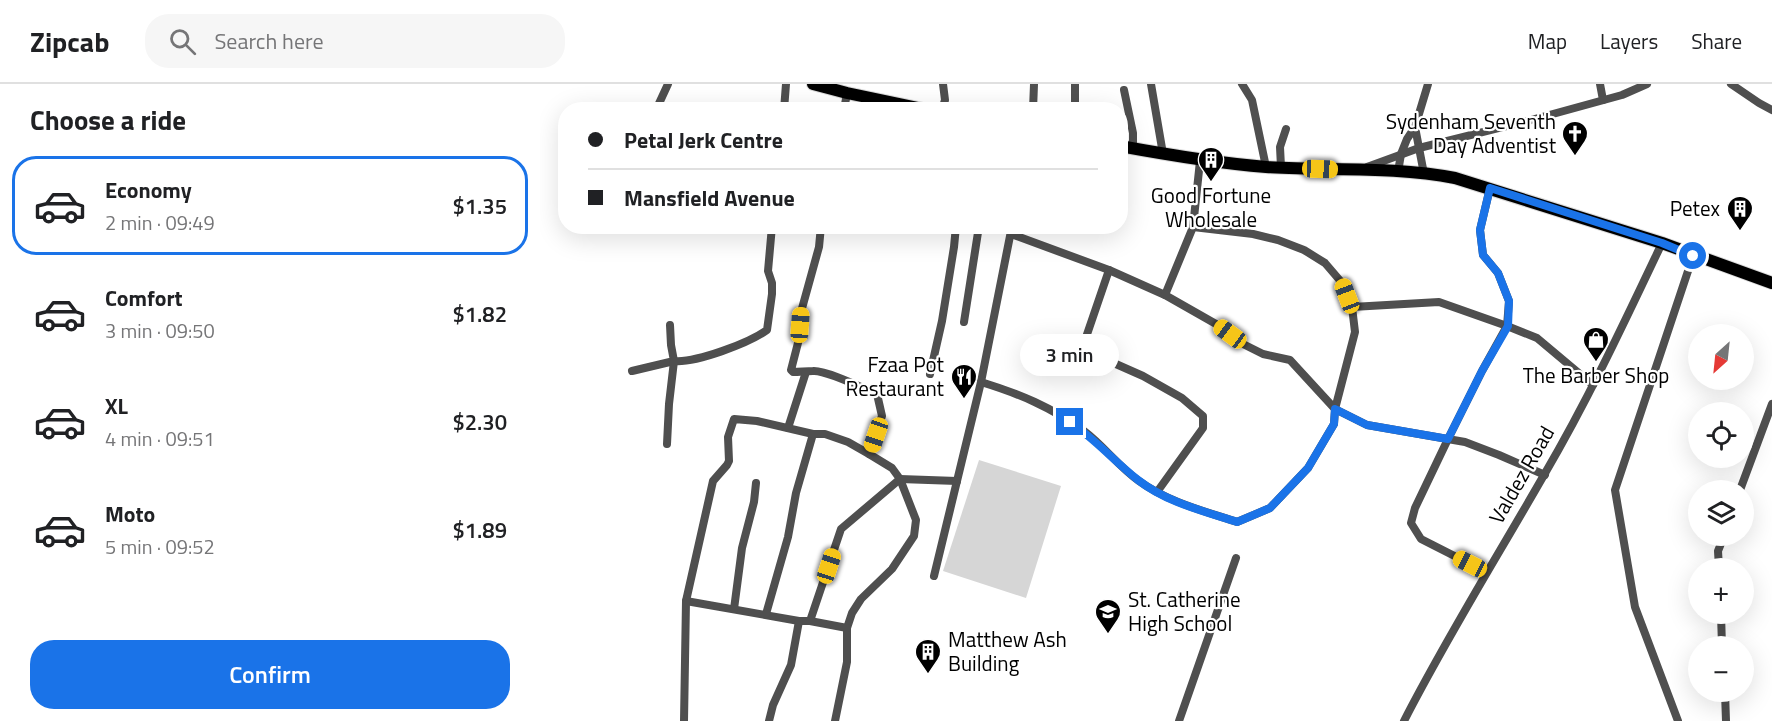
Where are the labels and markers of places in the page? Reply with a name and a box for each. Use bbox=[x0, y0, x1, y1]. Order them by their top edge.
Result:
place label: Sydenham Seventh Day Adventist bbox=[1386, 105, 1557, 161]
church icon: Sydenham Seventh Day Adventist bbox=[1560, 119, 1590, 157]
building icon: Good Fortune Wholesale bbox=[1196, 145, 1226, 183]
place label: Good Fortune Wholesale bbox=[1151, 179, 1271, 235]
place label: Petex bbox=[1670, 192, 1721, 224]
building icon: Petex bbox=[1725, 194, 1755, 232]
shop icon: The Barber Shop bbox=[1581, 325, 1611, 363]
place label: Fzaa Pot Restaurant bbox=[845, 348, 945, 404]
place label: The Barber Shop bbox=[1523, 359, 1669, 391]
restaurant icon: Fzaa Pot Restaurant bbox=[949, 362, 979, 400]
place label: St. Catherine High School bbox=[1128, 583, 1241, 639]
school or university icon: St. Catherine High School bbox=[1093, 597, 1123, 635]
place label: Matthew Ash Building bbox=[948, 623, 1067, 679]
building icon: Matthew Ash Building bbox=[913, 637, 943, 675]

